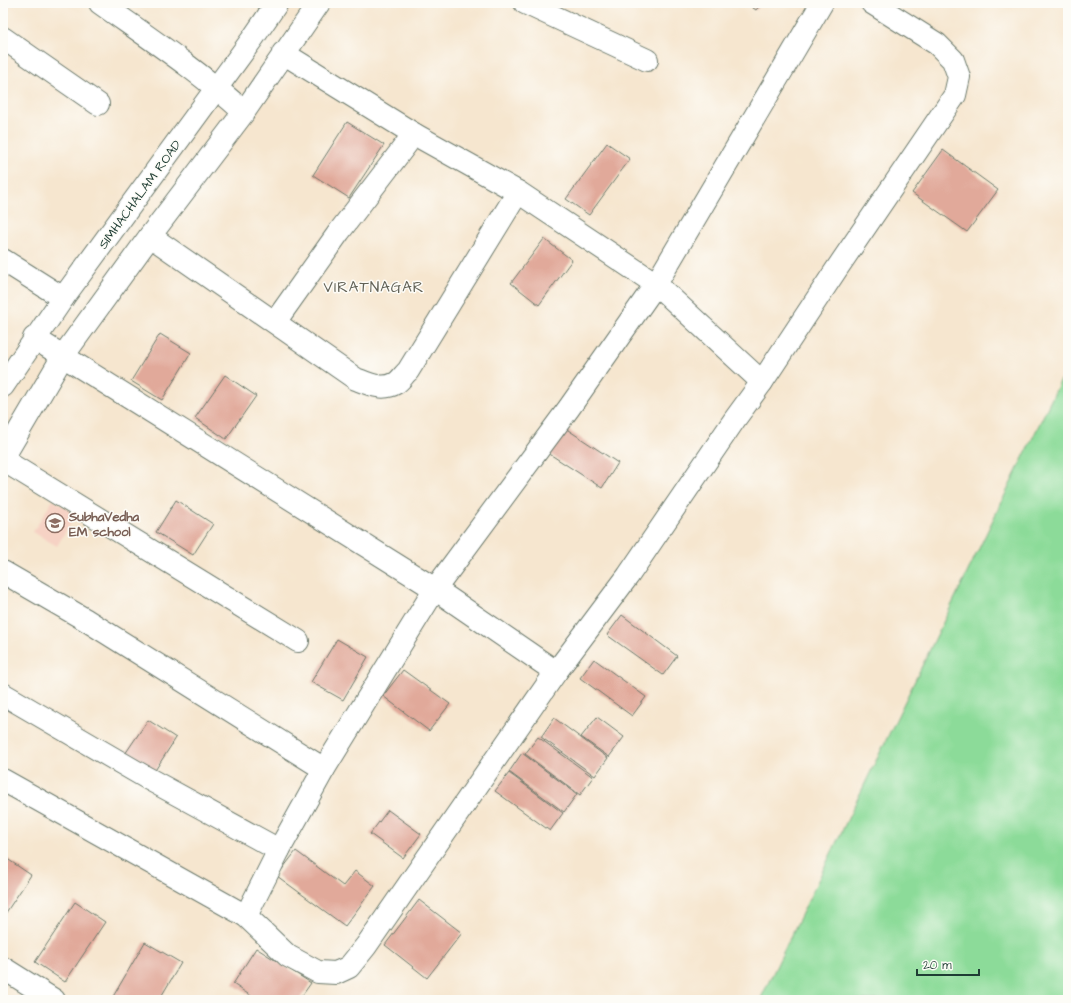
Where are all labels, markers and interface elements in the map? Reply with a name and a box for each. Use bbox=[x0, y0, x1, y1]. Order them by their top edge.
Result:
street label: SIMHACHALAM ROAD bbox=[94, 136, 186, 253]
district label: VIRATNAGAR bbox=[323, 277, 425, 298]
place label: SubhaVedha EM school bbox=[68, 508, 140, 541]
school or university icon: SubhaVedha EM school bbox=[44, 512, 66, 534]
scale bar bbox=[917, 951, 979, 977]
text: 20 m bbox=[923, 957, 952, 974]

